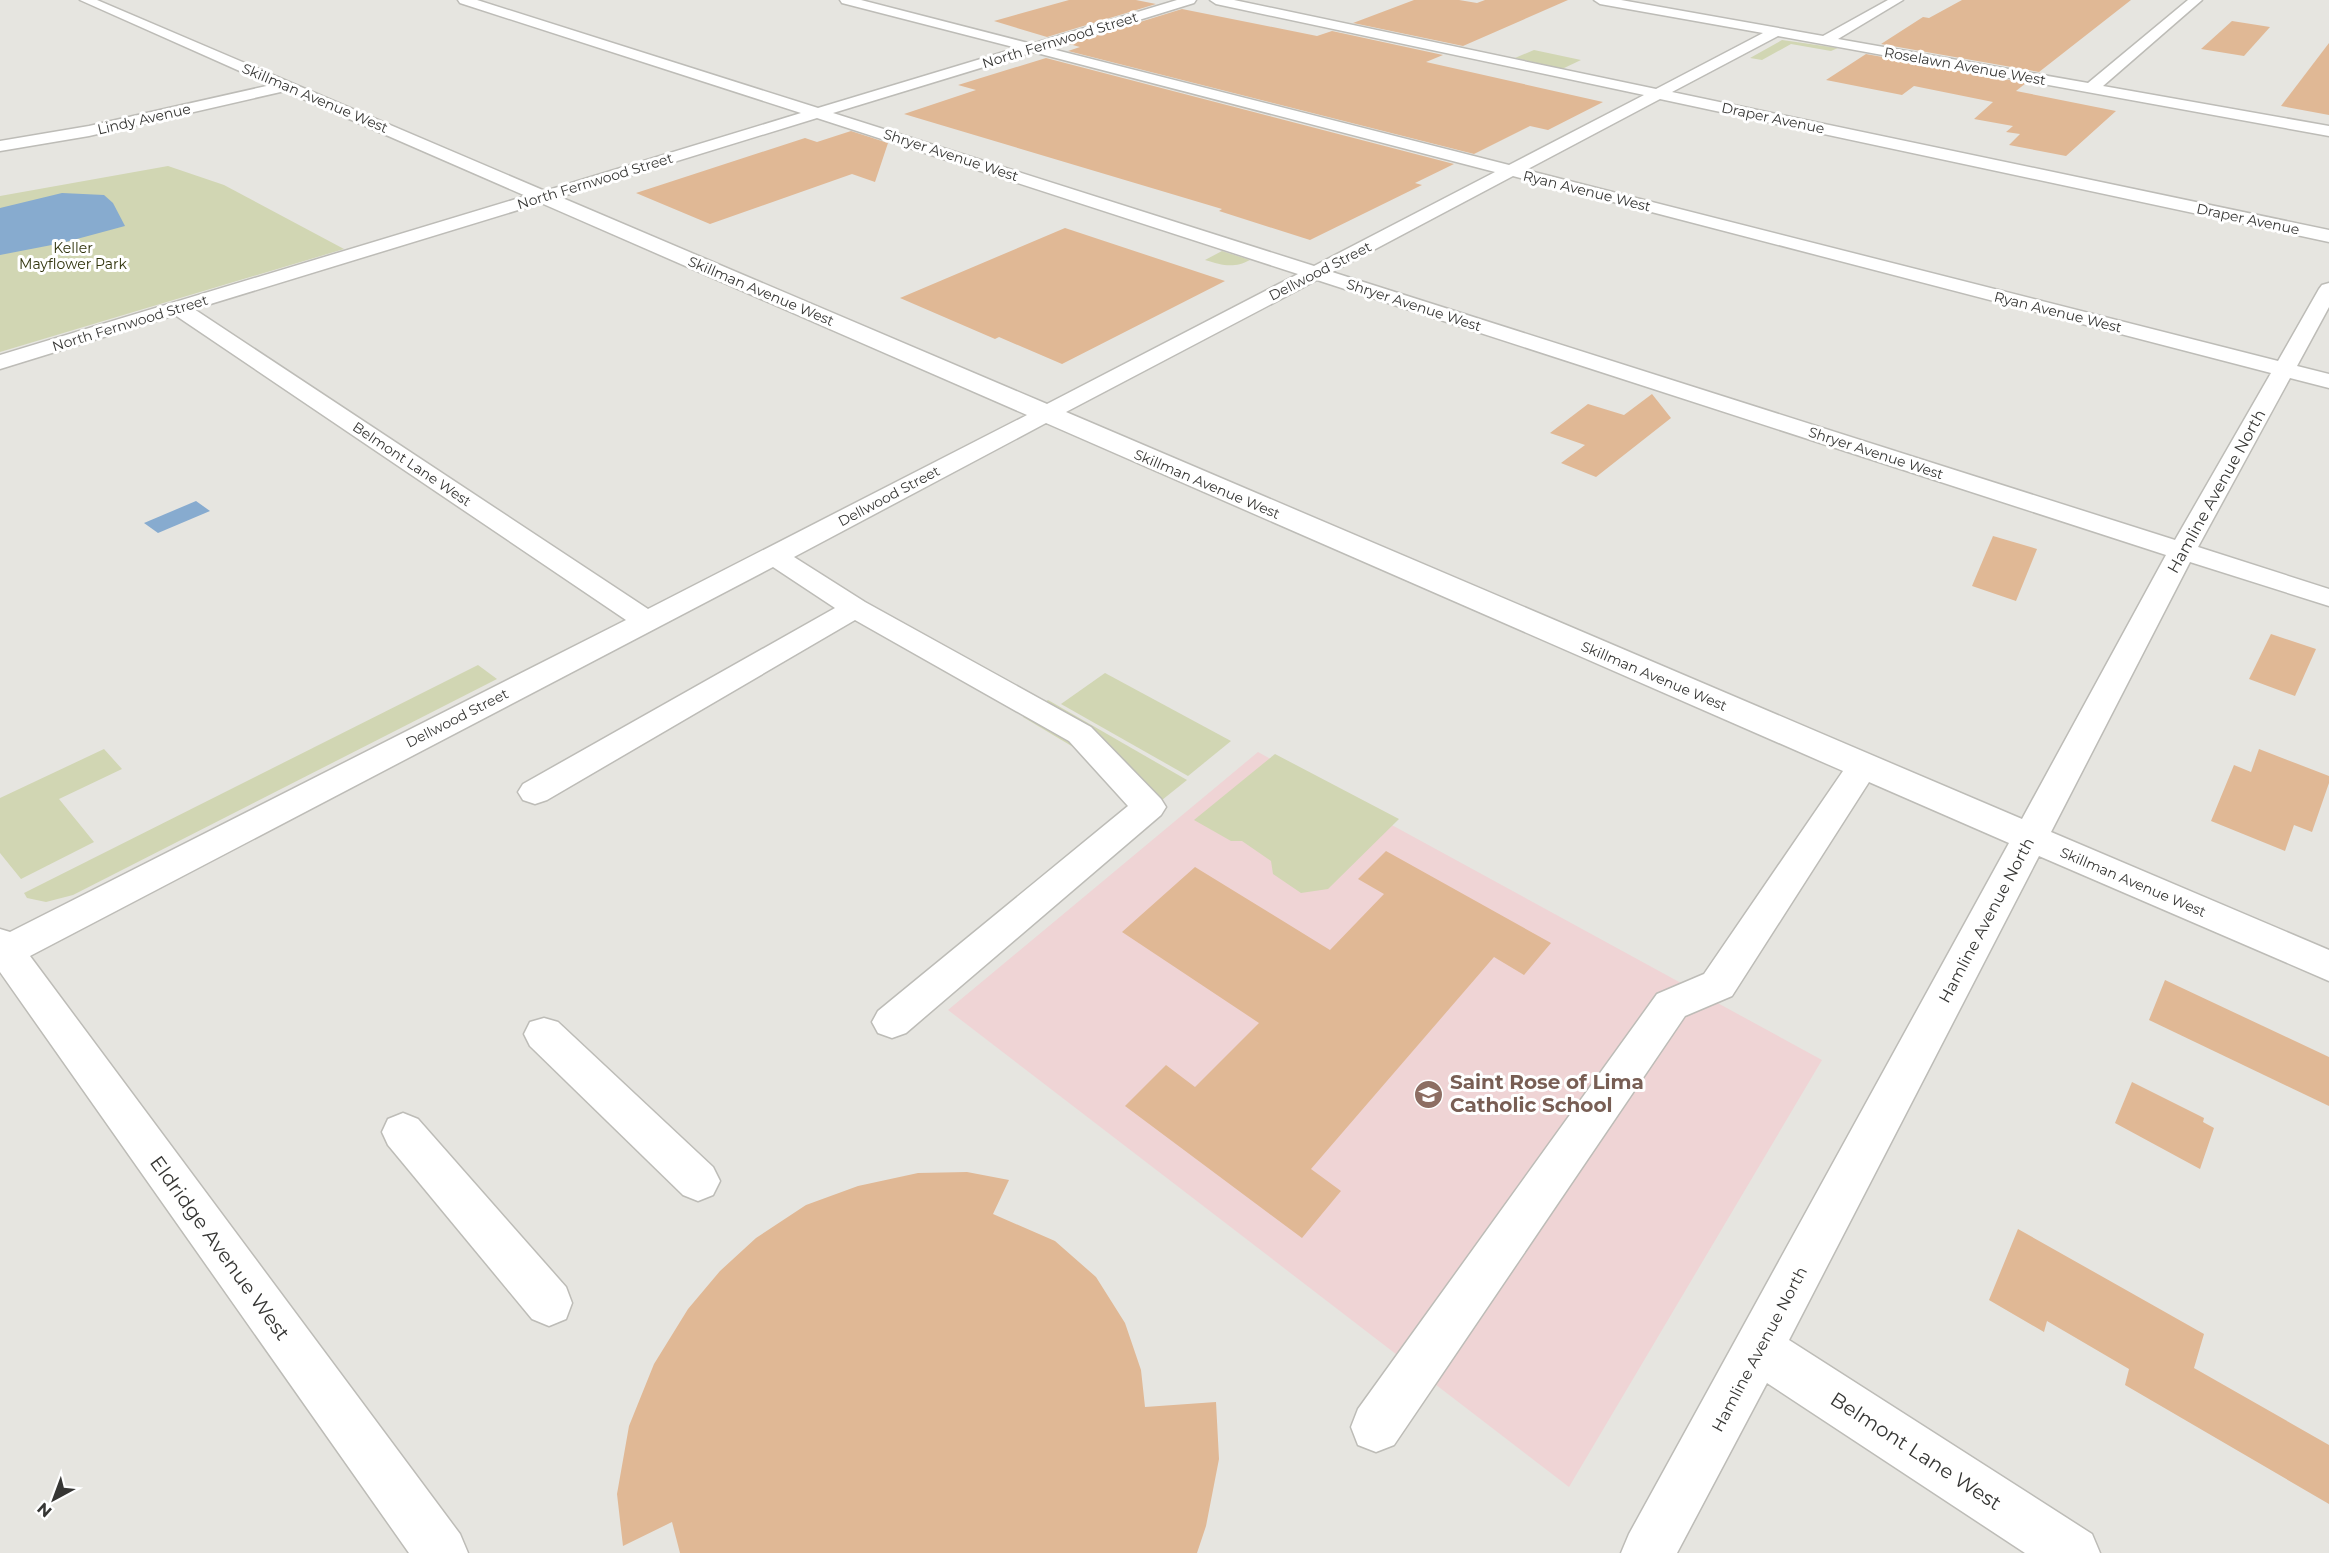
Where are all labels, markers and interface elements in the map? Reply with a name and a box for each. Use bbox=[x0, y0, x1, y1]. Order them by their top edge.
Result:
street label: North Fernwood Street bbox=[980, 8, 1140, 72]
street label: Roselawn Avenue West bbox=[1883, 43, 2048, 89]
street label: Skillman Avenue West bbox=[239, 59, 391, 137]
street label: Draper Avenue bbox=[1720, 98, 1826, 138]
street label: Lindy Avenue bbox=[96, 100, 192, 138]
street label: Shryer Avenue West bbox=[881, 125, 1021, 185]
street label: North Fernwood Street bbox=[515, 149, 675, 213]
street label: Ryan Avenue West bbox=[1521, 166, 1653, 216]
street label: Draper Avenue bbox=[2195, 199, 2301, 239]
street label: Dellwood Street bbox=[1266, 237, 1375, 305]
park label: Keller Mayflower Park bbox=[19, 239, 128, 273]
street label: Skillman Avenue West bbox=[685, 252, 837, 330]
street label: Shryer Avenue West bbox=[1344, 275, 1484, 335]
street label: Ryan Avenue West bbox=[1992, 287, 2124, 337]
street label: North Fernwood Street bbox=[50, 291, 210, 355]
street label: Hamline Avenue North bbox=[2163, 406, 2269, 576]
street label: Belmont Lane West bbox=[349, 418, 475, 511]
street label: Shryer Avenue West bbox=[1806, 423, 1946, 483]
street label: Skillman Avenue West bbox=[1131, 445, 1283, 523]
street label: Dellwood Street bbox=[835, 461, 943, 530]
street label: Skillman Avenue West bbox=[1578, 637, 1730, 715]
street label: Dellwood Street bbox=[403, 684, 512, 752]
street label: Hamline Avenue North bbox=[1935, 834, 2038, 1006]
street label: Skillman Avenue West bbox=[2057, 843, 2209, 921]
place label: Saint Rose of Lima Catholic School bbox=[1450, 1070, 1644, 1117]
school or university icon: Saint Rose of Lima Catholic School bbox=[1413, 1078, 1445, 1110]
street label: Eldridge Avenue West bbox=[145, 1151, 295, 1345]
street label: Hamline Avenue North bbox=[1708, 1263, 1811, 1435]
street label: Belmont Lane West bbox=[1826, 1387, 2006, 1515]
north arrow bbox=[24, 1469, 84, 1529]
text: N bbox=[33, 1499, 56, 1521]

